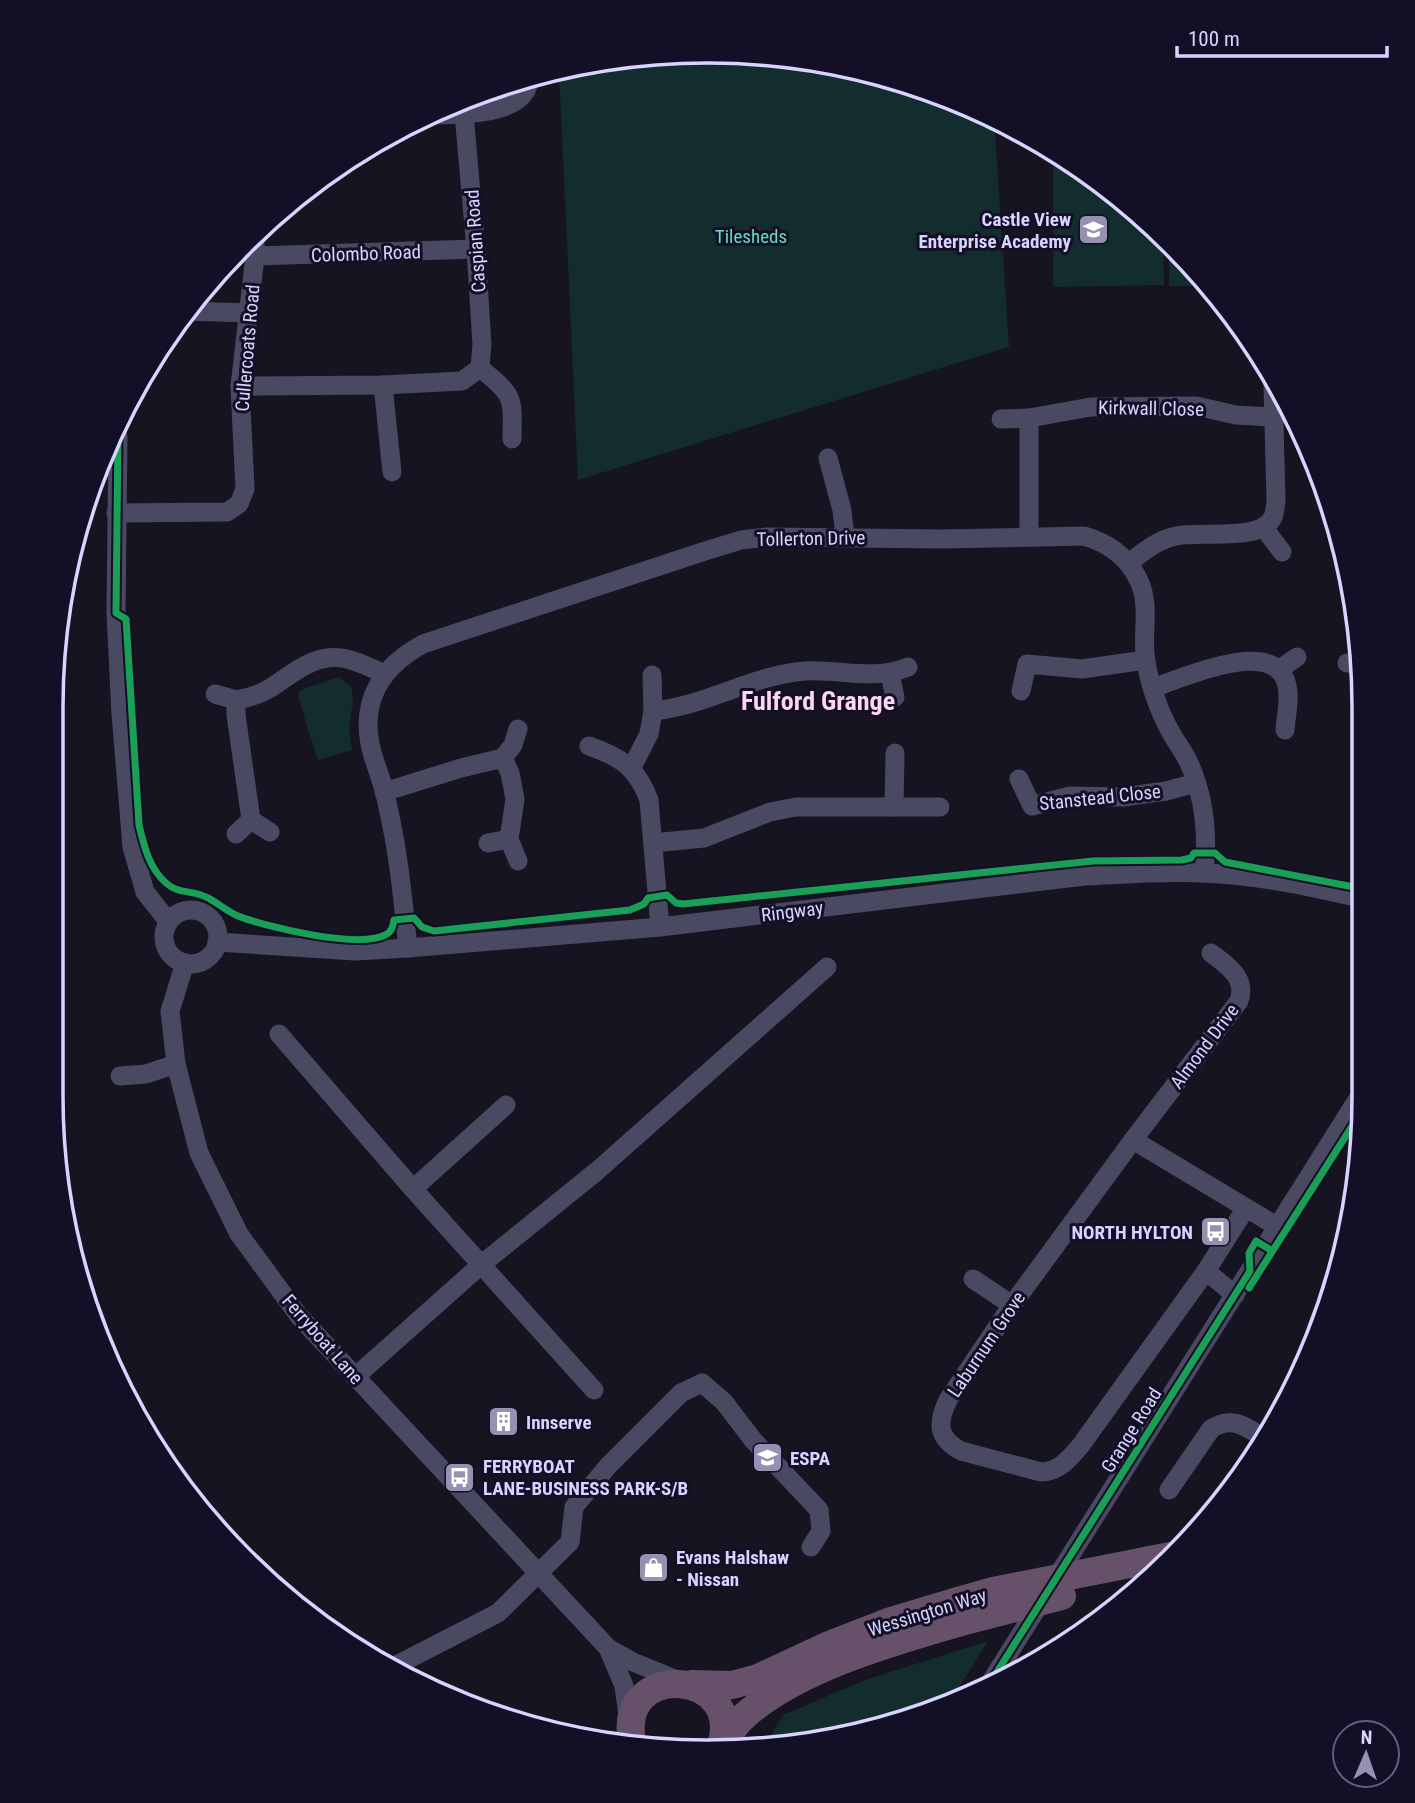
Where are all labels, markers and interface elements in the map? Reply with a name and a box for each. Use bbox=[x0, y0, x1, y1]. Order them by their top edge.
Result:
scale bar bbox=[1177, 14, 1387, 58]
text: 100 m bbox=[1188, 27, 1240, 51]
street label: Caspian Road bbox=[460, 189, 491, 293]
place label: Castle View Enterprise Academy bbox=[918, 208, 1072, 253]
school or university icon: Castle View Enterprise Academy bbox=[1077, 213, 1111, 247]
park label: Tilesheds bbox=[715, 225, 787, 248]
street label: Colombo Road bbox=[311, 240, 421, 267]
street label: Cullercoats Road bbox=[230, 284, 265, 413]
street label: Kirkwall Close bbox=[1098, 396, 1204, 421]
street label: Tollerton Drive bbox=[756, 526, 866, 551]
district label: Fulford Grange bbox=[741, 686, 895, 716]
street label: Stanstead Close bbox=[1038, 780, 1162, 815]
street label: Ringway bbox=[760, 896, 824, 927]
street label: Almond Drive bbox=[1165, 999, 1244, 1093]
bus stop icon: NORTH HYLTON bbox=[1199, 1215, 1233, 1249]
place label: NORTH HYLTON bbox=[1071, 1221, 1193, 1244]
street label: Laburnum Grove bbox=[943, 1287, 1030, 1402]
street label: Ferryboat Lane bbox=[277, 1290, 368, 1389]
street label: Grange Road bbox=[1096, 1384, 1167, 1477]
building icon: Innserve bbox=[486, 1405, 520, 1439]
place label: Innserve bbox=[526, 1411, 592, 1434]
school or university icon: ESPA bbox=[750, 1441, 784, 1475]
place label: ESPA bbox=[790, 1447, 831, 1470]
place label: FERRYBOAT LANE-BUSINESS PARK-S/B bbox=[483, 1455, 688, 1500]
bus stop icon: FERRYBOAT LANE-BUSINESS PARK-S/B bbox=[443, 1460, 477, 1494]
place label: Evans Halshaw - Nissan bbox=[676, 1546, 789, 1591]
shop icon: Evans Halshaw - Nissan bbox=[636, 1551, 670, 1585]
street label: Wessington Way bbox=[865, 1583, 989, 1641]
north arrow bbox=[1331, 1719, 1401, 1789]
text: N bbox=[1360, 1726, 1373, 1749]

